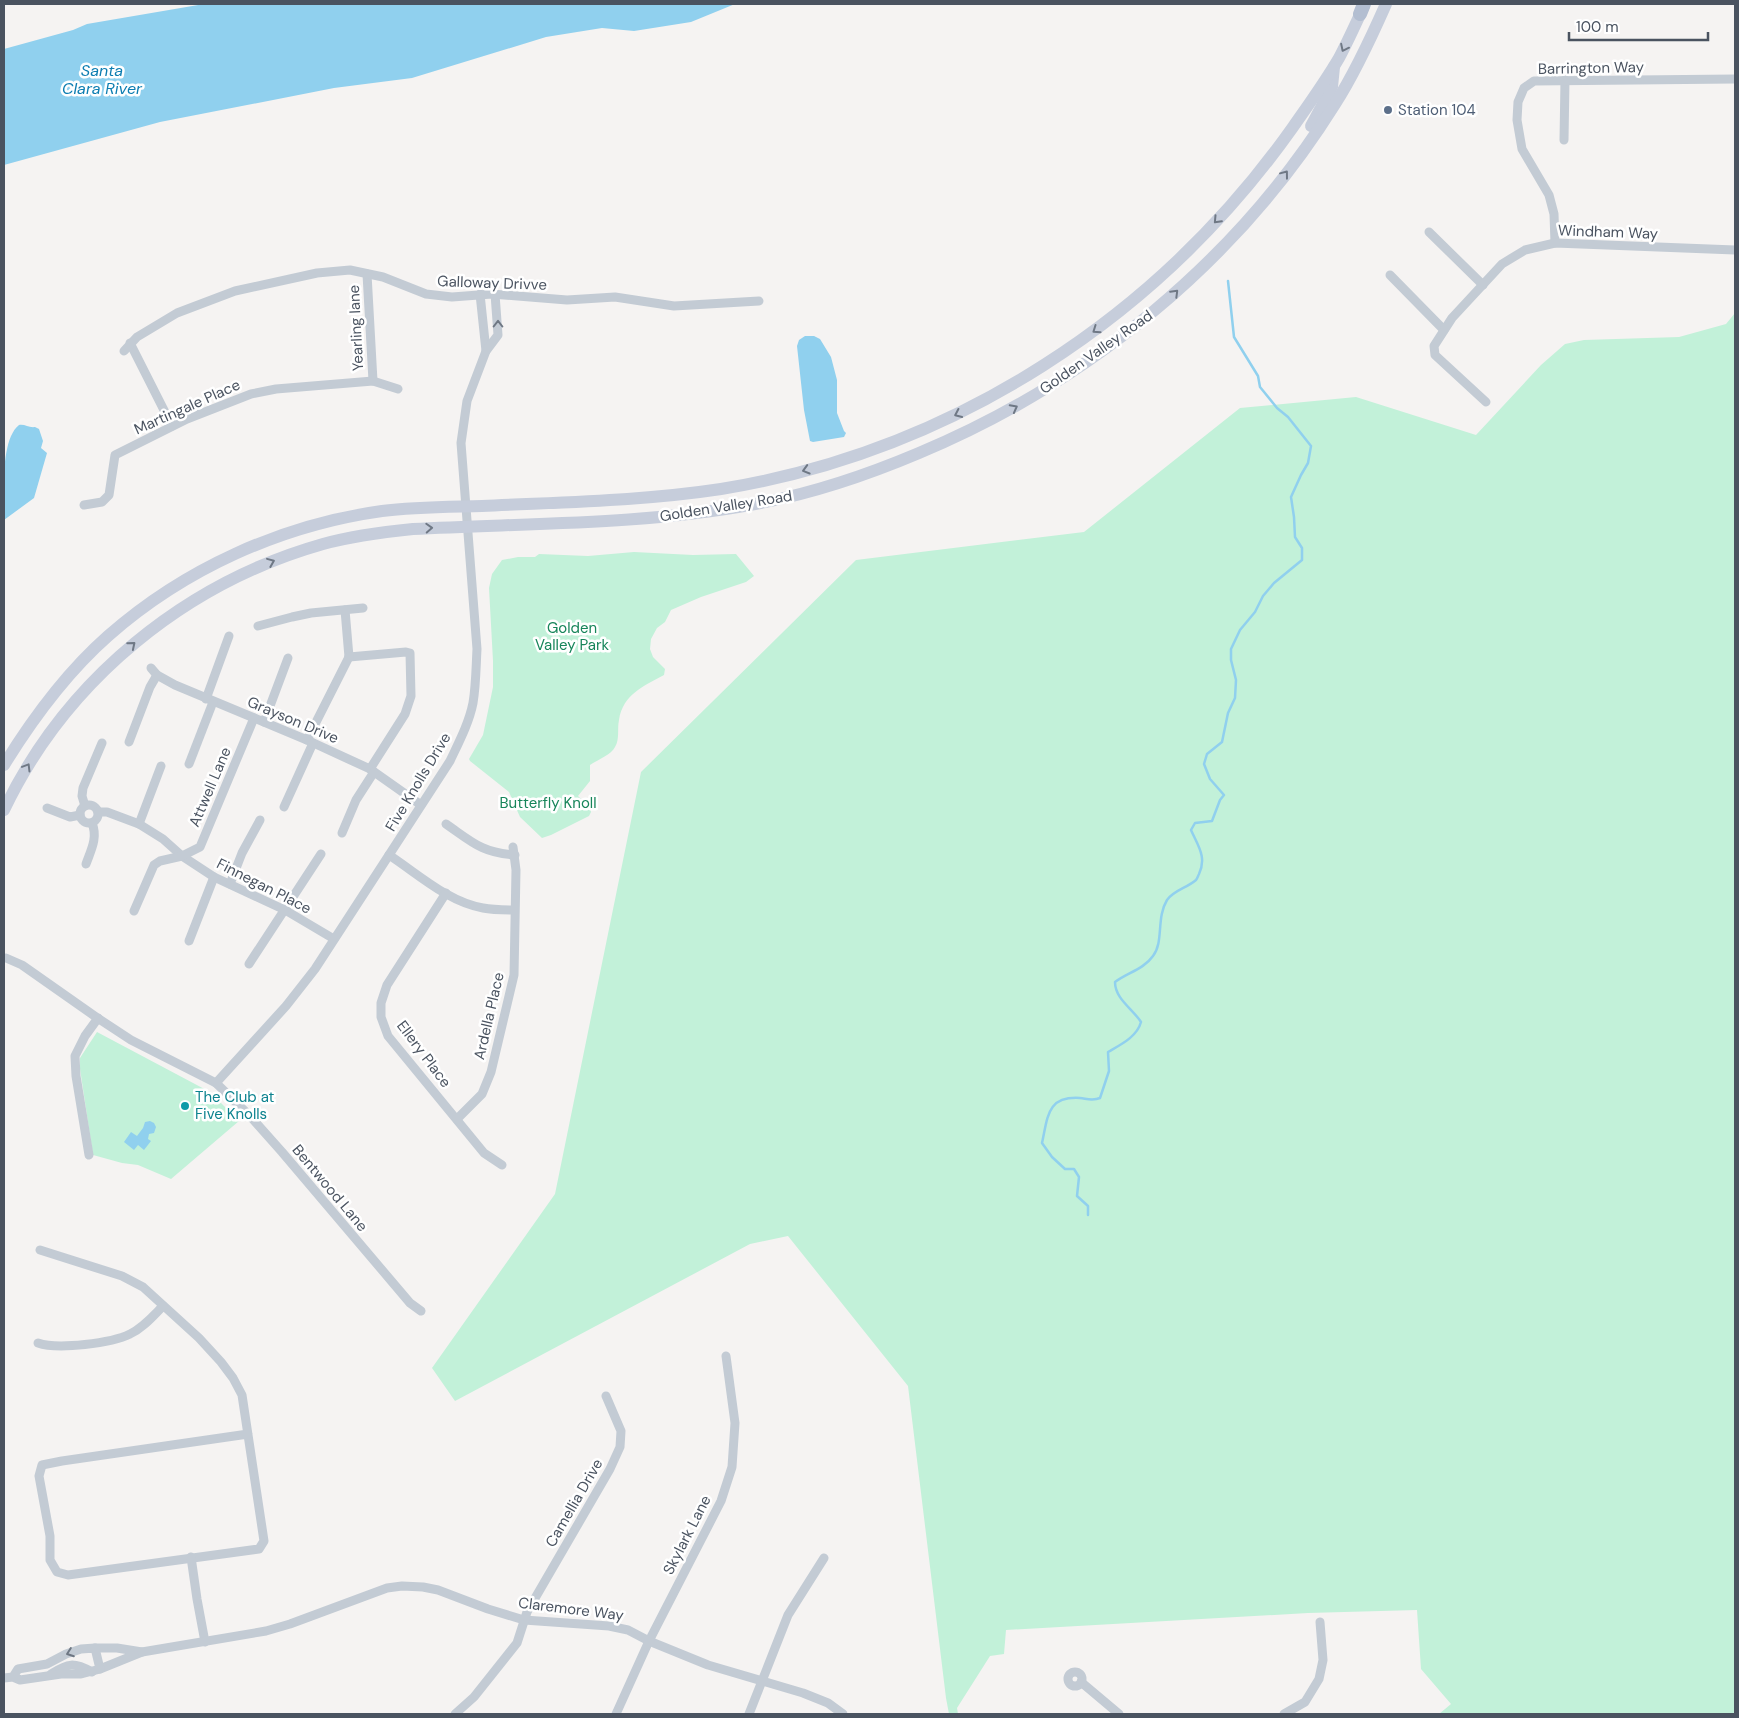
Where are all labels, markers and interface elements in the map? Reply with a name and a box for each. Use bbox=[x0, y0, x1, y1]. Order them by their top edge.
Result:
scale bar bbox=[1569, 10, 1708, 42]
text: 100 m bbox=[1576, 17, 1619, 37]
one-way arrow bbox=[1340, 42, 1350, 51]
street label: Barrington Way bbox=[1538, 57, 1645, 79]
water label: Santa Clara River bbox=[62, 60, 143, 99]
place label: Station 104 bbox=[1398, 100, 1476, 120]
marker: Station 104 bbox=[1382, 104, 1394, 116]
one-way arrow bbox=[1279, 171, 1287, 180]
one-way arrow bbox=[1213, 215, 1222, 224]
street label: Windham Way bbox=[1558, 220, 1659, 244]
street label: Galloway Drivve bbox=[437, 271, 547, 295]
street label: Yearling lane bbox=[344, 284, 368, 372]
one-way arrow bbox=[1169, 290, 1178, 299]
street label: Golden Valley Road bbox=[1036, 305, 1156, 399]
one-way arrow bbox=[493, 320, 503, 328]
one-way arrow bbox=[1093, 324, 1102, 333]
street label: Martingale Place bbox=[131, 375, 243, 439]
one-way arrow bbox=[1009, 404, 1018, 414]
one-way arrow bbox=[954, 407, 963, 418]
one-way arrow bbox=[802, 465, 810, 475]
street label: Golden Valley Road bbox=[658, 486, 794, 526]
one-way arrow bbox=[426, 523, 434, 533]
one-way arrow bbox=[266, 558, 275, 568]
park label: Golden Valley Park bbox=[535, 618, 610, 655]
one-way arrow bbox=[127, 641, 136, 650]
street label: Grayson Drive bbox=[244, 692, 342, 748]
street label: Five Knolls Drive bbox=[381, 729, 455, 835]
street label: Attwell Lane bbox=[184, 744, 236, 830]
one-way arrow bbox=[20, 764, 30, 773]
park label: Butterfly Knoll bbox=[500, 793, 597, 813]
street label: Finnegan Place bbox=[213, 854, 315, 918]
street label: Ardella Place bbox=[469, 970, 509, 1062]
street label: Ellery Place bbox=[392, 1016, 456, 1092]
place label: The Club at Five Knolls bbox=[195, 1087, 275, 1124]
marker: The Club at Five Knolls bbox=[179, 1100, 191, 1112]
street label: Bentwood Lane bbox=[288, 1140, 372, 1236]
street label: Camellia Drive bbox=[541, 1455, 607, 1551]
street label: Skylark Lane bbox=[658, 1492, 716, 1578]
street label: Claremore Way bbox=[517, 1593, 626, 1625]
one-way arrow bbox=[66, 1647, 75, 1657]

